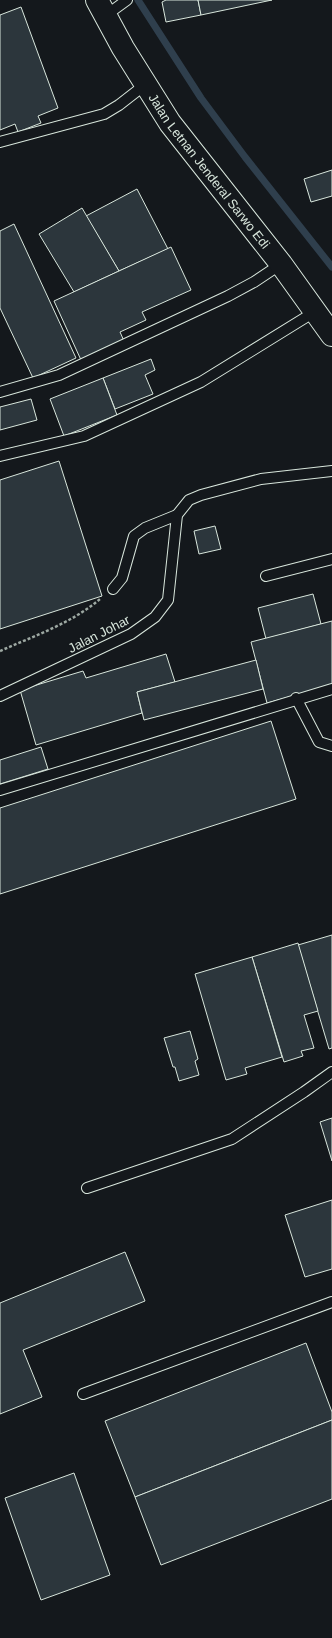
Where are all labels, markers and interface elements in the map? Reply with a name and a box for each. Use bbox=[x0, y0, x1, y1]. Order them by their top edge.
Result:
street label: Jalan Letnan Jenderal Sarwo Edi bbox=[146, 91, 273, 251]
street label: Jalan Johar bbox=[66, 612, 133, 656]

